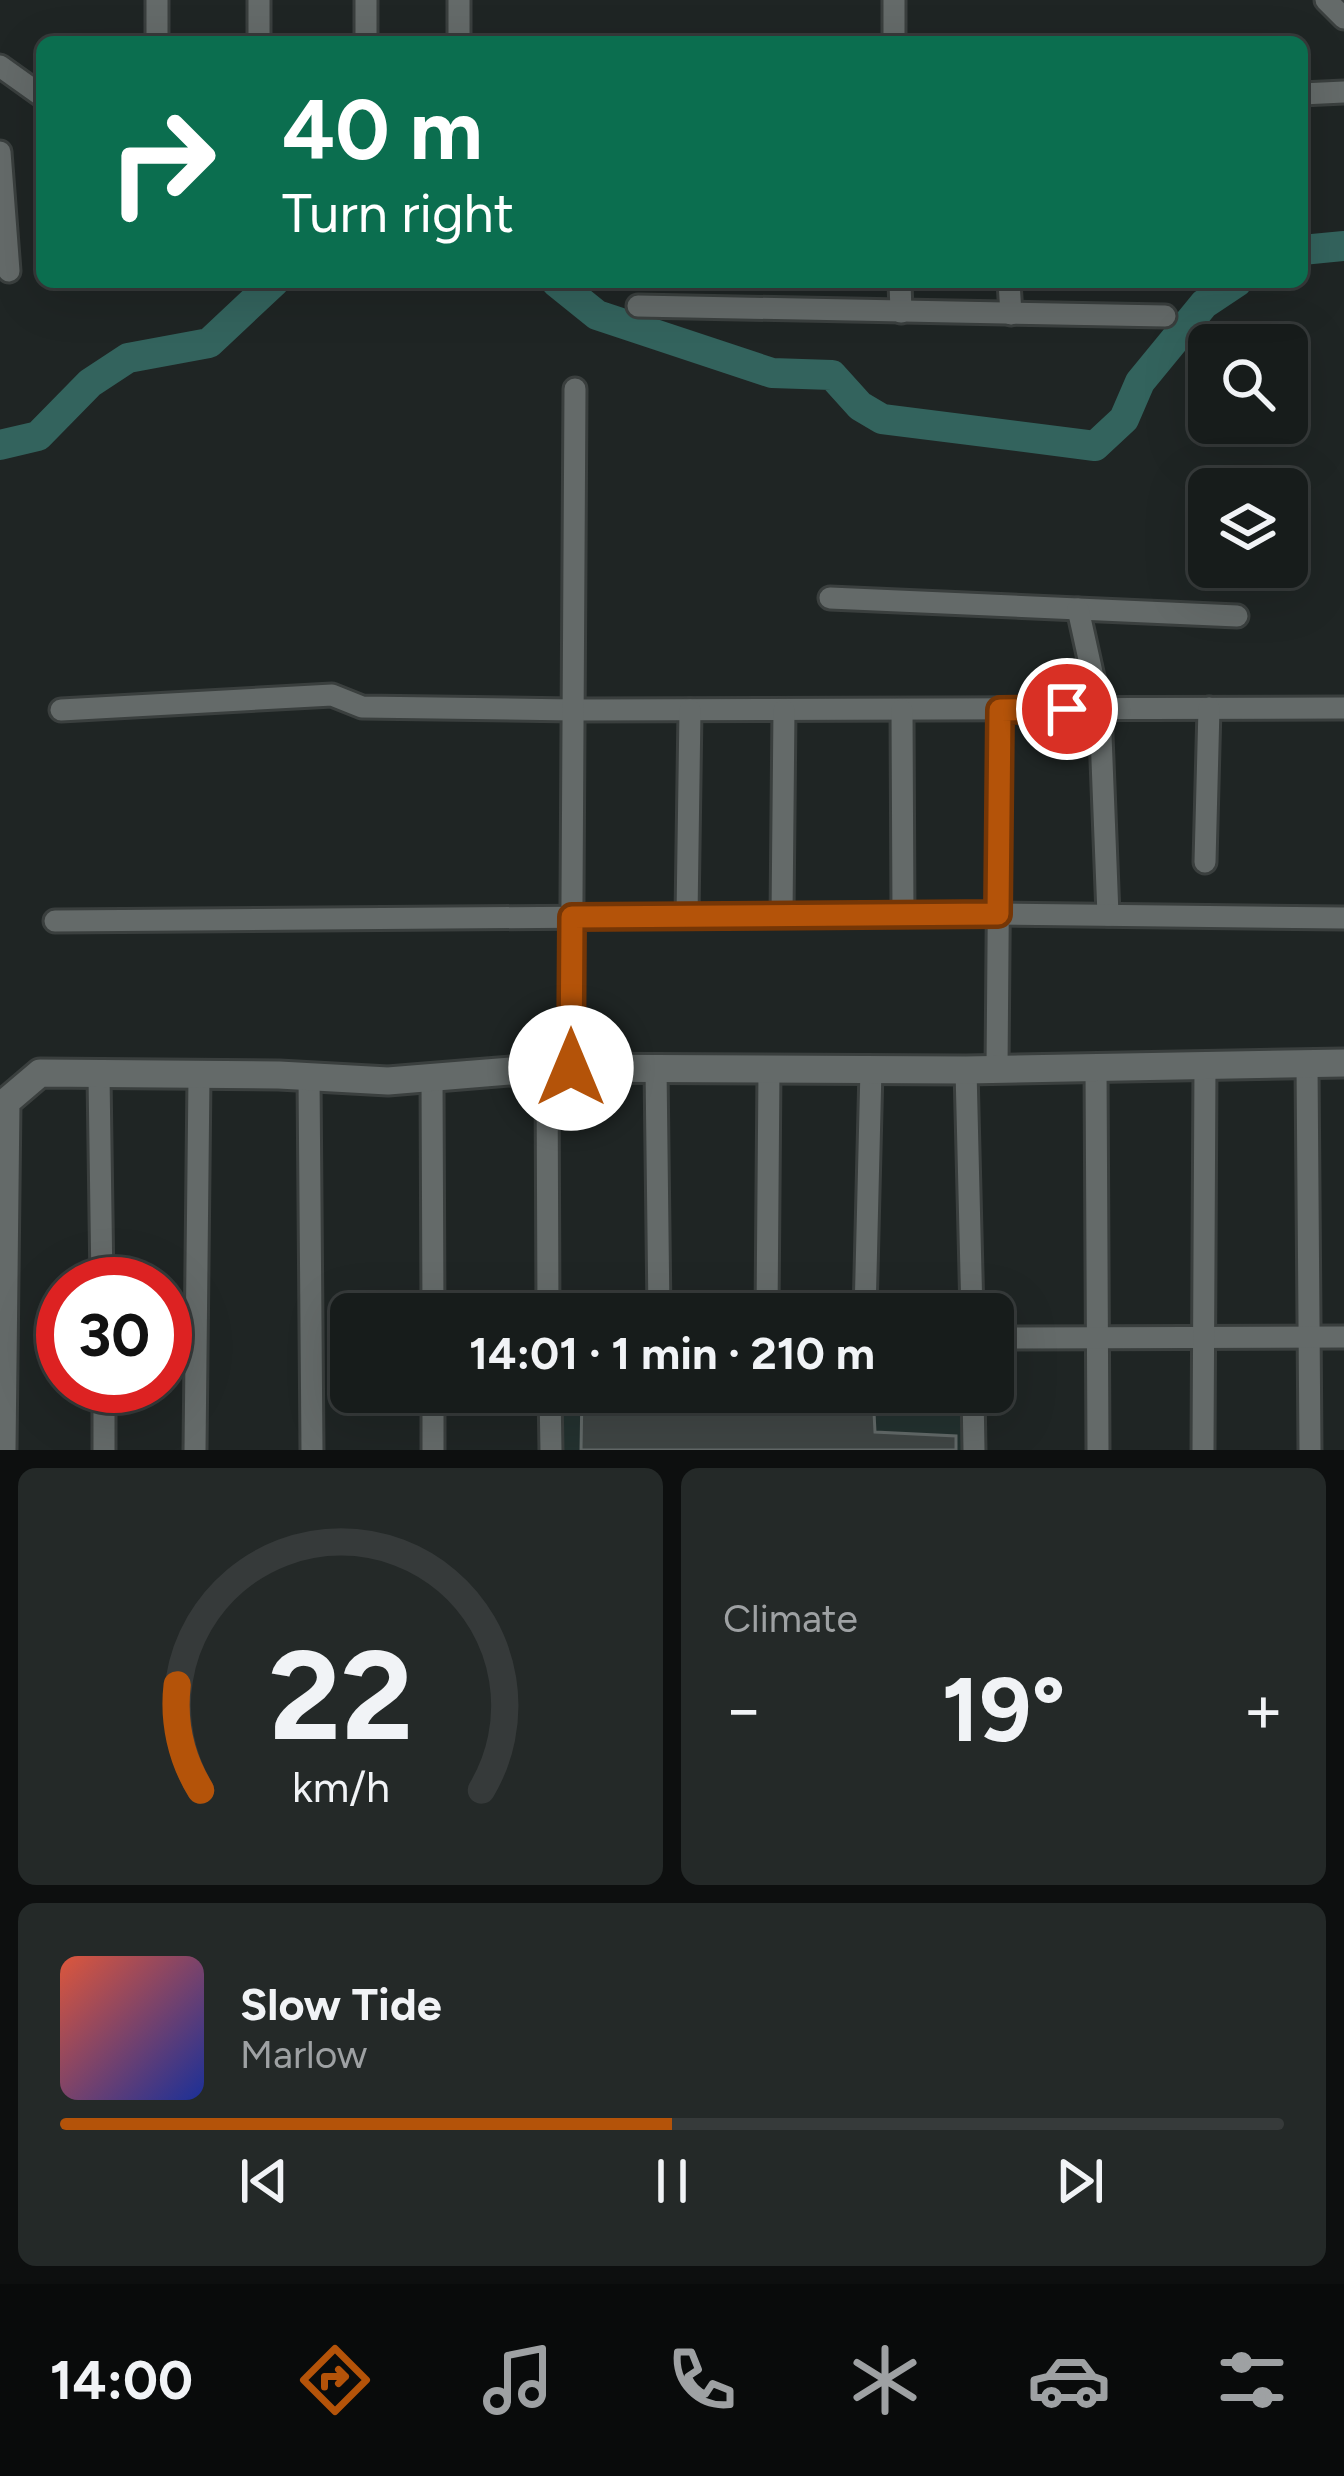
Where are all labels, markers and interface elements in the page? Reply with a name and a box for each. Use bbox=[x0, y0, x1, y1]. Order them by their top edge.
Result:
text: 40 m bbox=[282, 79, 483, 180]
icon: right bbox=[84, 84, 240, 240]
text: Turn right bbox=[282, 181, 514, 246]
map controls bbox=[1188, 324, 1308, 588]
button: search bbox=[1188, 324, 1308, 444]
button: layers bbox=[1188, 468, 1308, 588]
pin bbox=[1016, 658, 1118, 760]
icon: arrive bbox=[1034, 676, 1100, 742]
position arrow bbox=[508, 1005, 634, 1131]
speed limit sign: 30 bbox=[36, 1257, 192, 1413]
text: 14:01 · 1 min · 210 m bbox=[469, 1326, 875, 1380]
text: Climate bbox=[723, 1595, 858, 1642]
text: 22 bbox=[268, 1620, 413, 1770]
text: 19° bbox=[941, 1655, 1066, 1764]
text: − bbox=[723, 1669, 764, 1749]
text: + bbox=[1243, 1669, 1284, 1749]
text: km/h bbox=[292, 1760, 389, 1812]
text: Slow Tide bbox=[240, 1977, 442, 2031]
text: Marlow bbox=[240, 2031, 367, 2078]
icon: previous bbox=[231, 2148, 297, 2214]
icon: pause bbox=[639, 2148, 705, 2214]
icon: next bbox=[1047, 2148, 1113, 2214]
icon: directions bbox=[293, 2338, 377, 2422]
icon: music bbox=[476, 2338, 560, 2422]
icon: phone bbox=[660, 2338, 744, 2422]
icon: climate bbox=[843, 2338, 927, 2422]
icon: car bbox=[1027, 2338, 1111, 2422]
icon: filters bbox=[1210, 2338, 1294, 2422]
text: 14:00 bbox=[50, 2348, 193, 2413]

